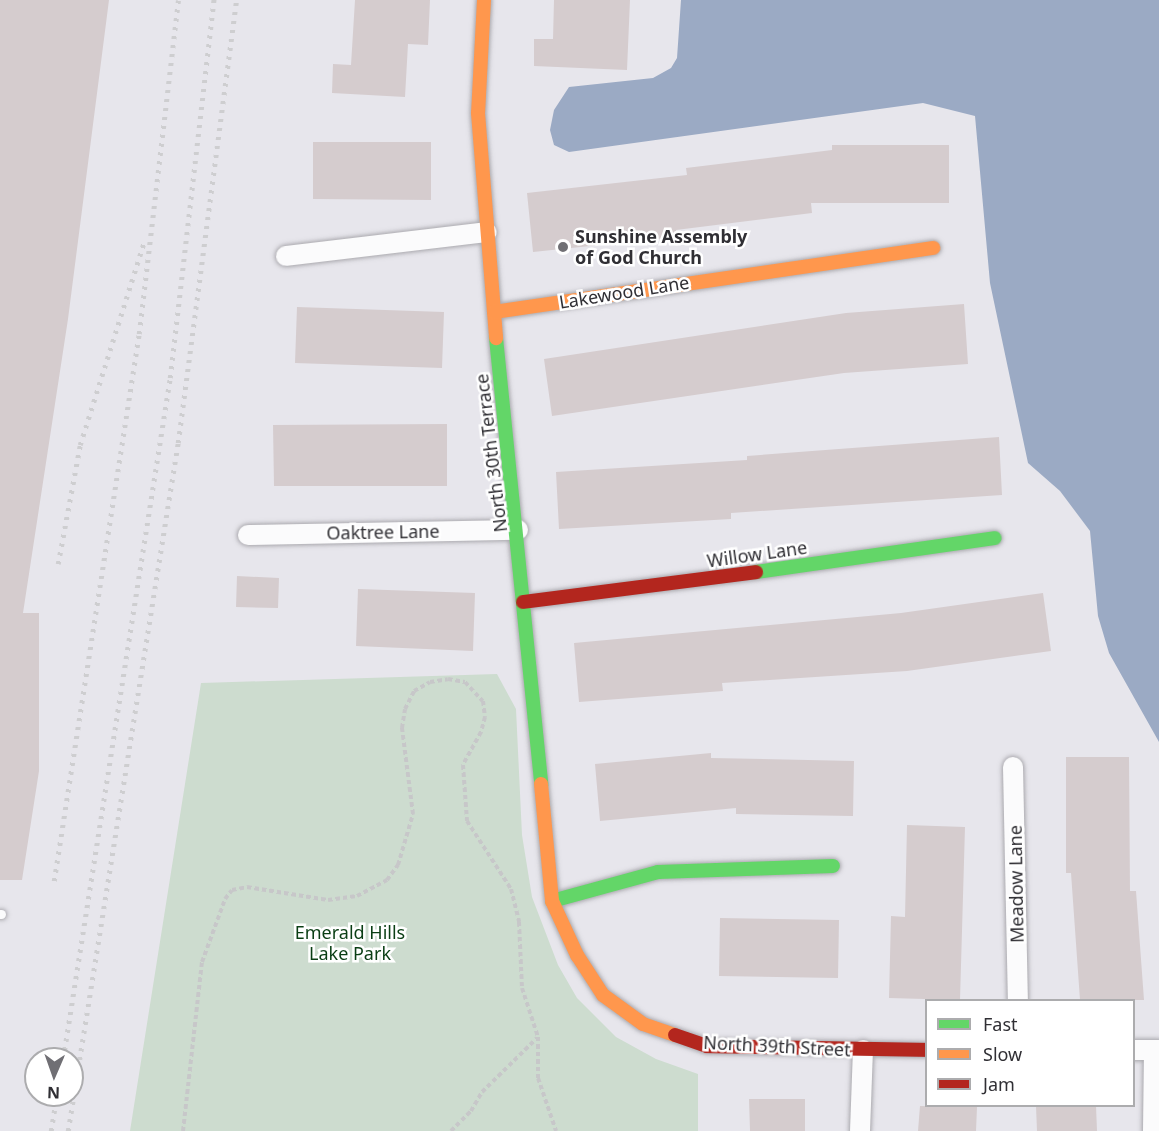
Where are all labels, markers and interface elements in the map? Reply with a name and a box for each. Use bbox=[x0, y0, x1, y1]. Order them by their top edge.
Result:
place label: Sunshine Assembly of God Church bbox=[575, 226, 747, 268]
marker: Sunshine Assembly of God Church bbox=[556, 240, 570, 254]
street label: Lakewood Lane bbox=[557, 271, 691, 313]
street label: North 30th Terrace bbox=[471, 373, 511, 533]
street label: Oaktree Lane bbox=[326, 520, 440, 544]
street label: Willow Lane bbox=[706, 536, 808, 572]
street label: Meadow Lane bbox=[1004, 825, 1028, 943]
park label: Emerald Hills Lake Park bbox=[295, 922, 405, 964]
legend bbox=[925, 999, 1135, 1107]
text: Fast bbox=[983, 1012, 1018, 1036]
street label: North 39th Street bbox=[703, 1031, 851, 1061]
text: Slow bbox=[983, 1042, 1022, 1066]
north arrow bbox=[24, 1047, 84, 1107]
text: Jam bbox=[983, 1072, 1015, 1096]
text: N bbox=[47, 1082, 60, 1104]

